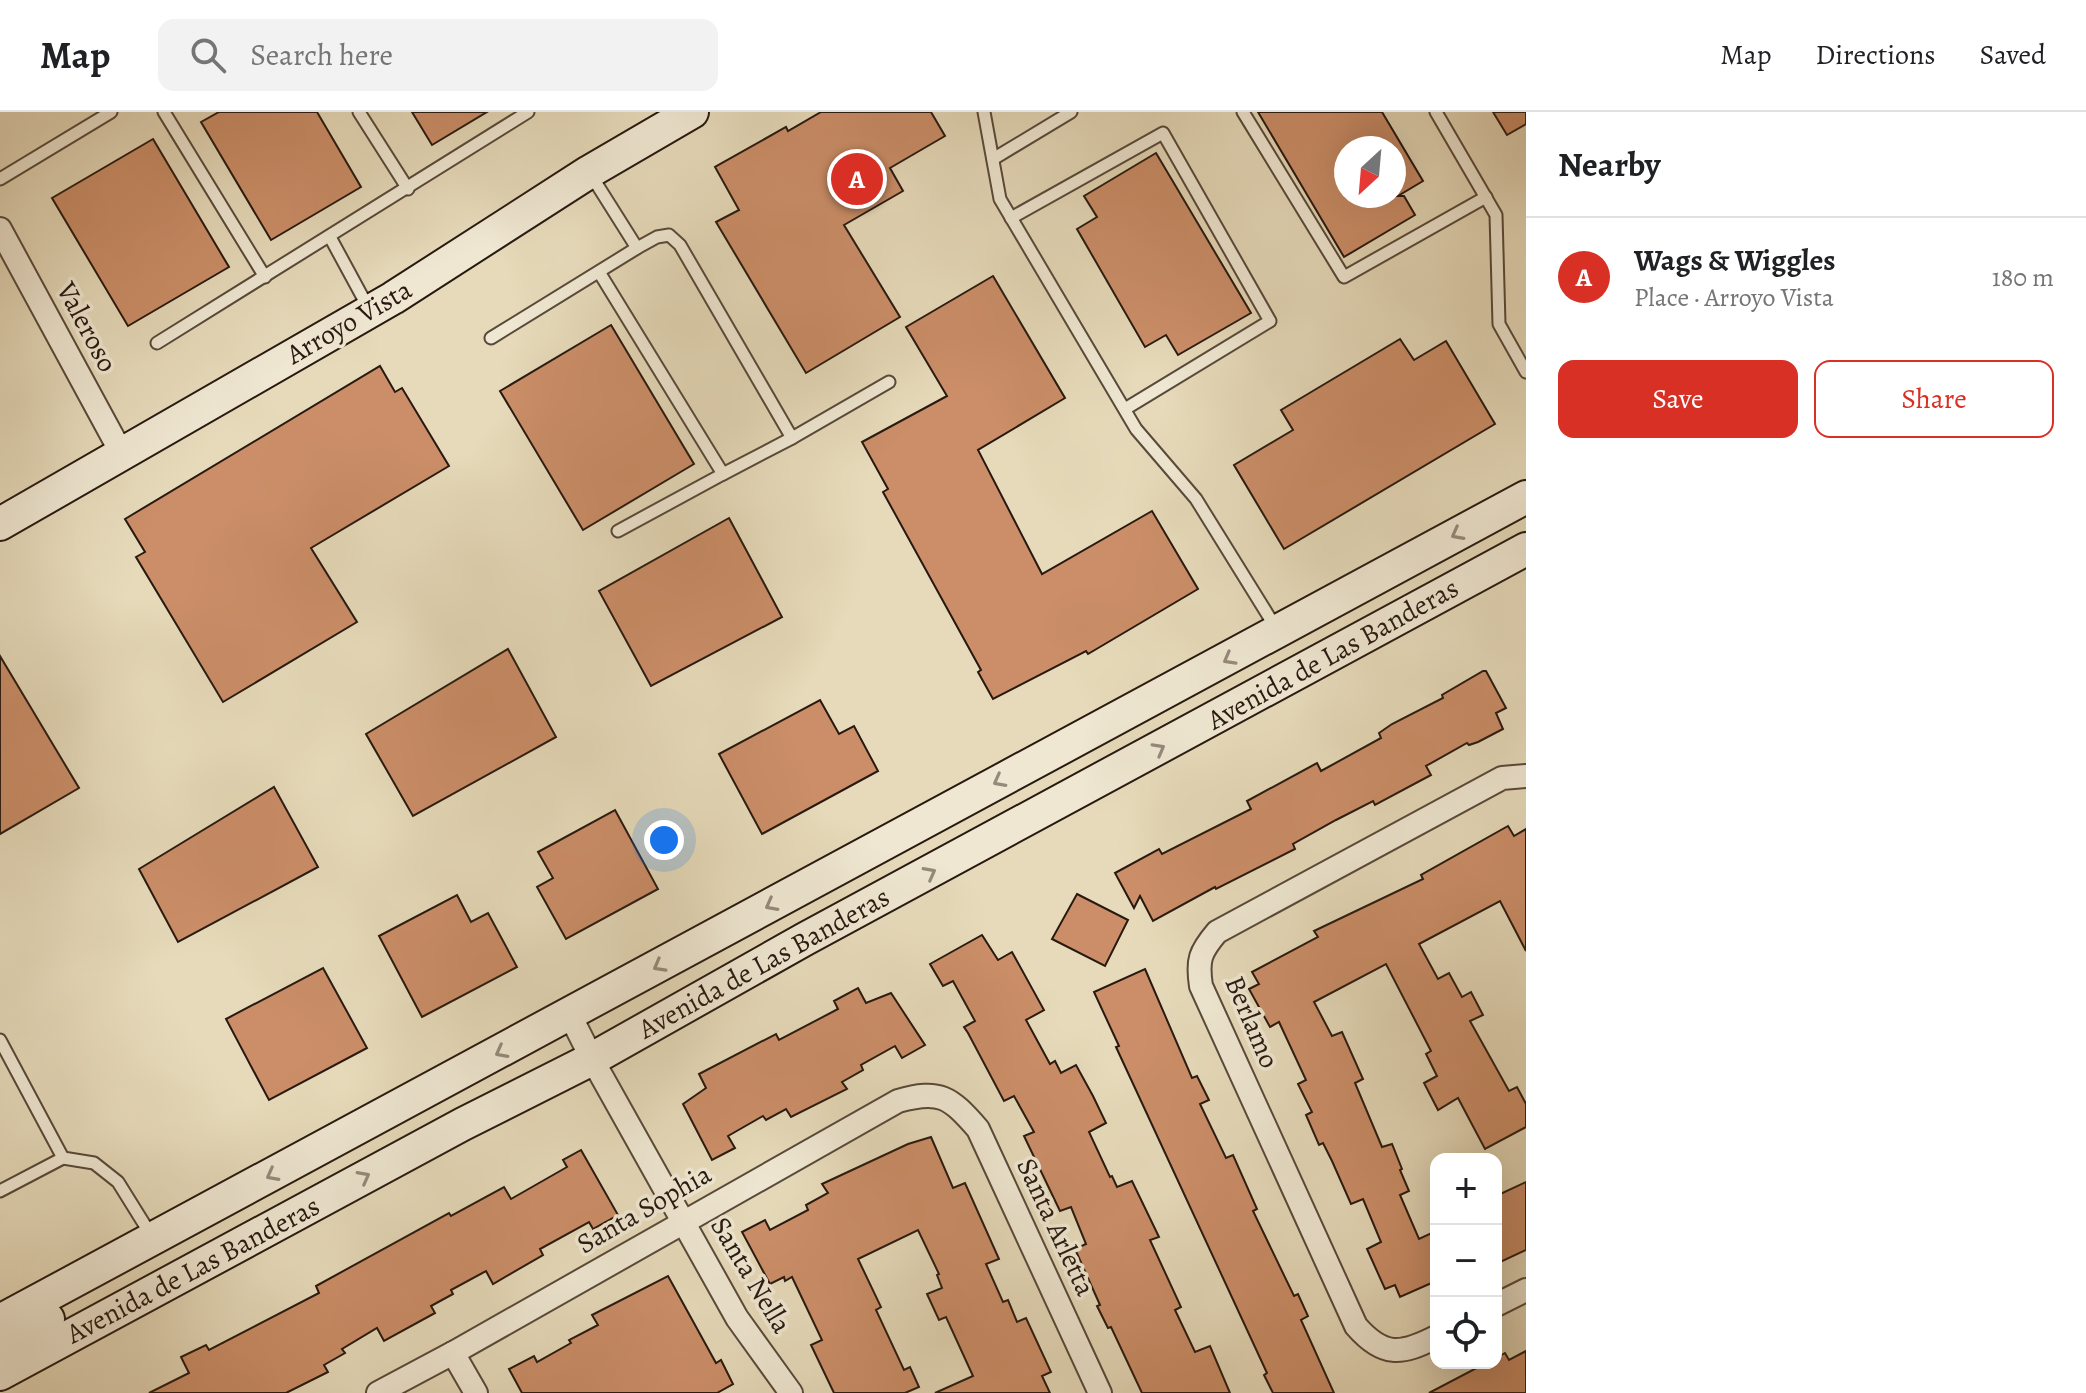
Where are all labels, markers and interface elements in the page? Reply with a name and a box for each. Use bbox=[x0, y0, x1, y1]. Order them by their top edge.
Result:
search box bbox=[158, 19, 718, 91]
text: Map bbox=[40, 29, 110, 81]
icon: search bbox=[186, 33, 230, 77]
text: Search here bbox=[250, 35, 393, 75]
text: Map bbox=[1720, 36, 1771, 74]
text: Directions bbox=[1815, 36, 1936, 74]
text: Saved bbox=[1980, 36, 2046, 74]
north arrow bbox=[1334, 136, 1406, 208]
text: Nearby bbox=[1558, 141, 1661, 188]
pin: A bbox=[831, 149, 883, 209]
text: Wags & Wiggles bbox=[1634, 240, 1835, 280]
text: A bbox=[1576, 260, 1592, 295]
text: 180 m bbox=[1992, 260, 2054, 295]
street label: Arroyo Vista bbox=[278, 271, 419, 374]
street label: Valeroso bbox=[47, 274, 127, 379]
text: Place · Arroyo Vista bbox=[1634, 280, 1834, 315]
button: Save bbox=[1558, 360, 1798, 438]
button: Share bbox=[1814, 360, 2054, 438]
one-way arrow bbox=[1451, 525, 1466, 540]
street label: Avenida de Las Banderas bbox=[1200, 569, 1465, 739]
one-way arrow bbox=[1223, 649, 1237, 664]
one-way arrow bbox=[1150, 743, 1164, 759]
one-way arrow bbox=[993, 771, 1008, 786]
your location bbox=[644, 820, 684, 860]
one-way arrow bbox=[922, 867, 936, 882]
street label: Avenida de Las Banderas bbox=[631, 878, 896, 1048]
one-way arrow bbox=[765, 896, 779, 911]
one-way arrow bbox=[654, 956, 668, 972]
street label: Berlamo bbox=[1216, 970, 1288, 1074]
one-way arrow bbox=[495, 1042, 510, 1057]
street label: Santa Arletta bbox=[1008, 1152, 1104, 1302]
map controls bbox=[1430, 1153, 1502, 1369]
button: + bbox=[1430, 1153, 1502, 1225]
street label: Santa Sophia bbox=[570, 1155, 718, 1263]
one-way arrow bbox=[267, 1165, 281, 1181]
one-way arrow bbox=[356, 1172, 371, 1187]
street label: Avenida de Las Banderas bbox=[59, 1187, 326, 1353]
street label: Santa Nella bbox=[701, 1210, 801, 1340]
button: − bbox=[1430, 1225, 1502, 1297]
button: locate bbox=[1430, 1297, 1502, 1369]

